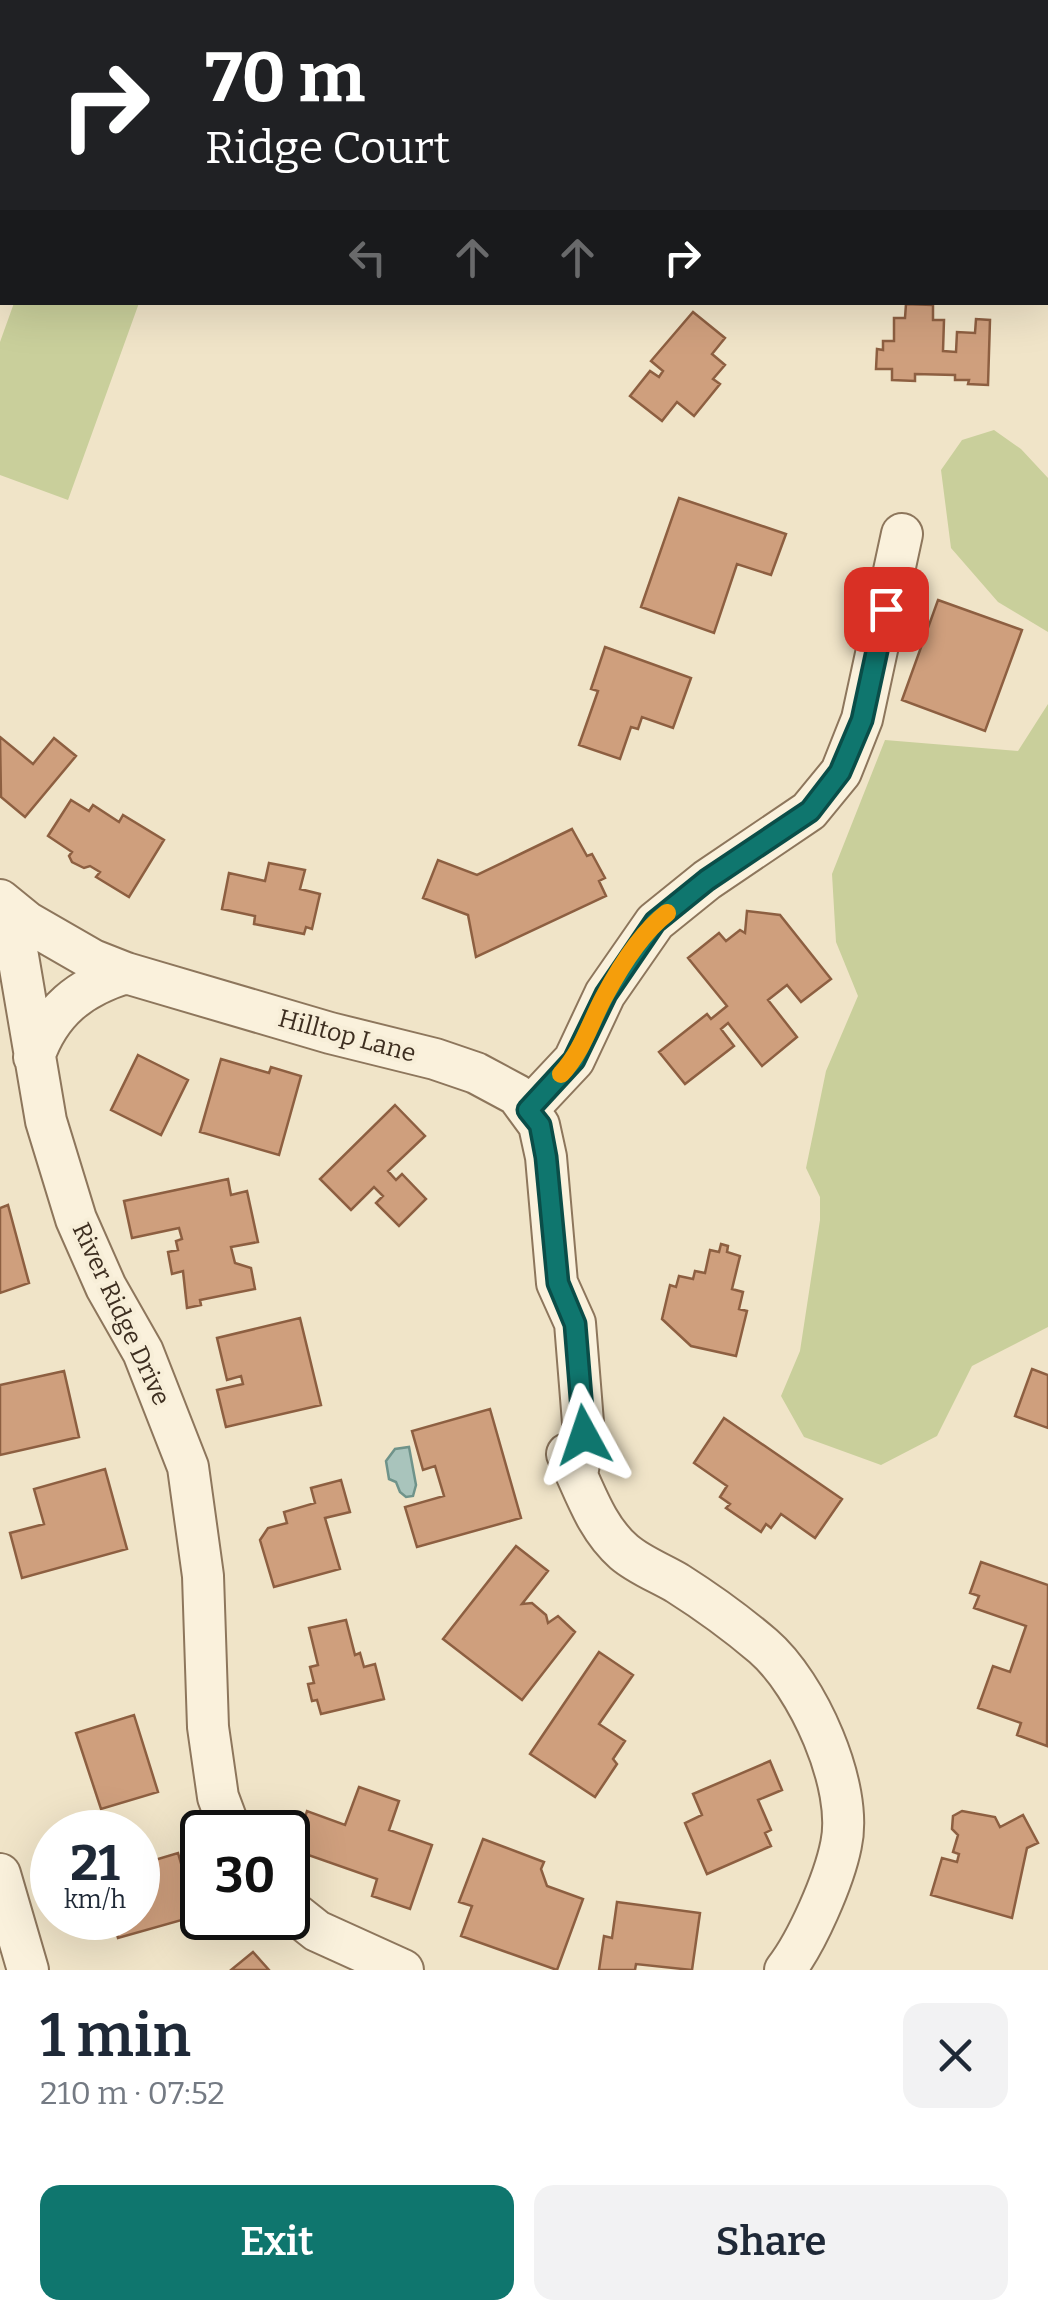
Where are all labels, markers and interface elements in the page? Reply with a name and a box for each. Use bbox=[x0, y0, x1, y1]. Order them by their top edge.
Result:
text: 70 m bbox=[205, 36, 365, 120]
icon: right bbox=[40, 40, 170, 170]
text: Ridge Court bbox=[205, 121, 450, 175]
icon: left bbox=[340, 230, 395, 285]
icon: ahead bbox=[445, 230, 500, 285]
icon: ahead bbox=[550, 230, 605, 285]
icon: right bbox=[655, 230, 710, 285]
pin bbox=[844, 567, 929, 652]
icon: arrive bbox=[859, 582, 914, 637]
street label: Hilltop Lane bbox=[275, 1003, 419, 1069]
street label: River Ridge Drive bbox=[66, 1218, 176, 1410]
position arrow bbox=[532, 1383, 636, 1487]
speed limit sign: 30 bbox=[180, 1810, 310, 1940]
text: 21 bbox=[70, 1833, 120, 1893]
text: km/h bbox=[64, 1885, 126, 1915]
text: 1 min bbox=[40, 2000, 191, 2072]
button: close bbox=[903, 2003, 1008, 2108]
text: 210 m · 07:52 bbox=[40, 2074, 225, 2112]
button: Exit bbox=[40, 2185, 514, 2300]
button: Share bbox=[534, 2185, 1008, 2300]

